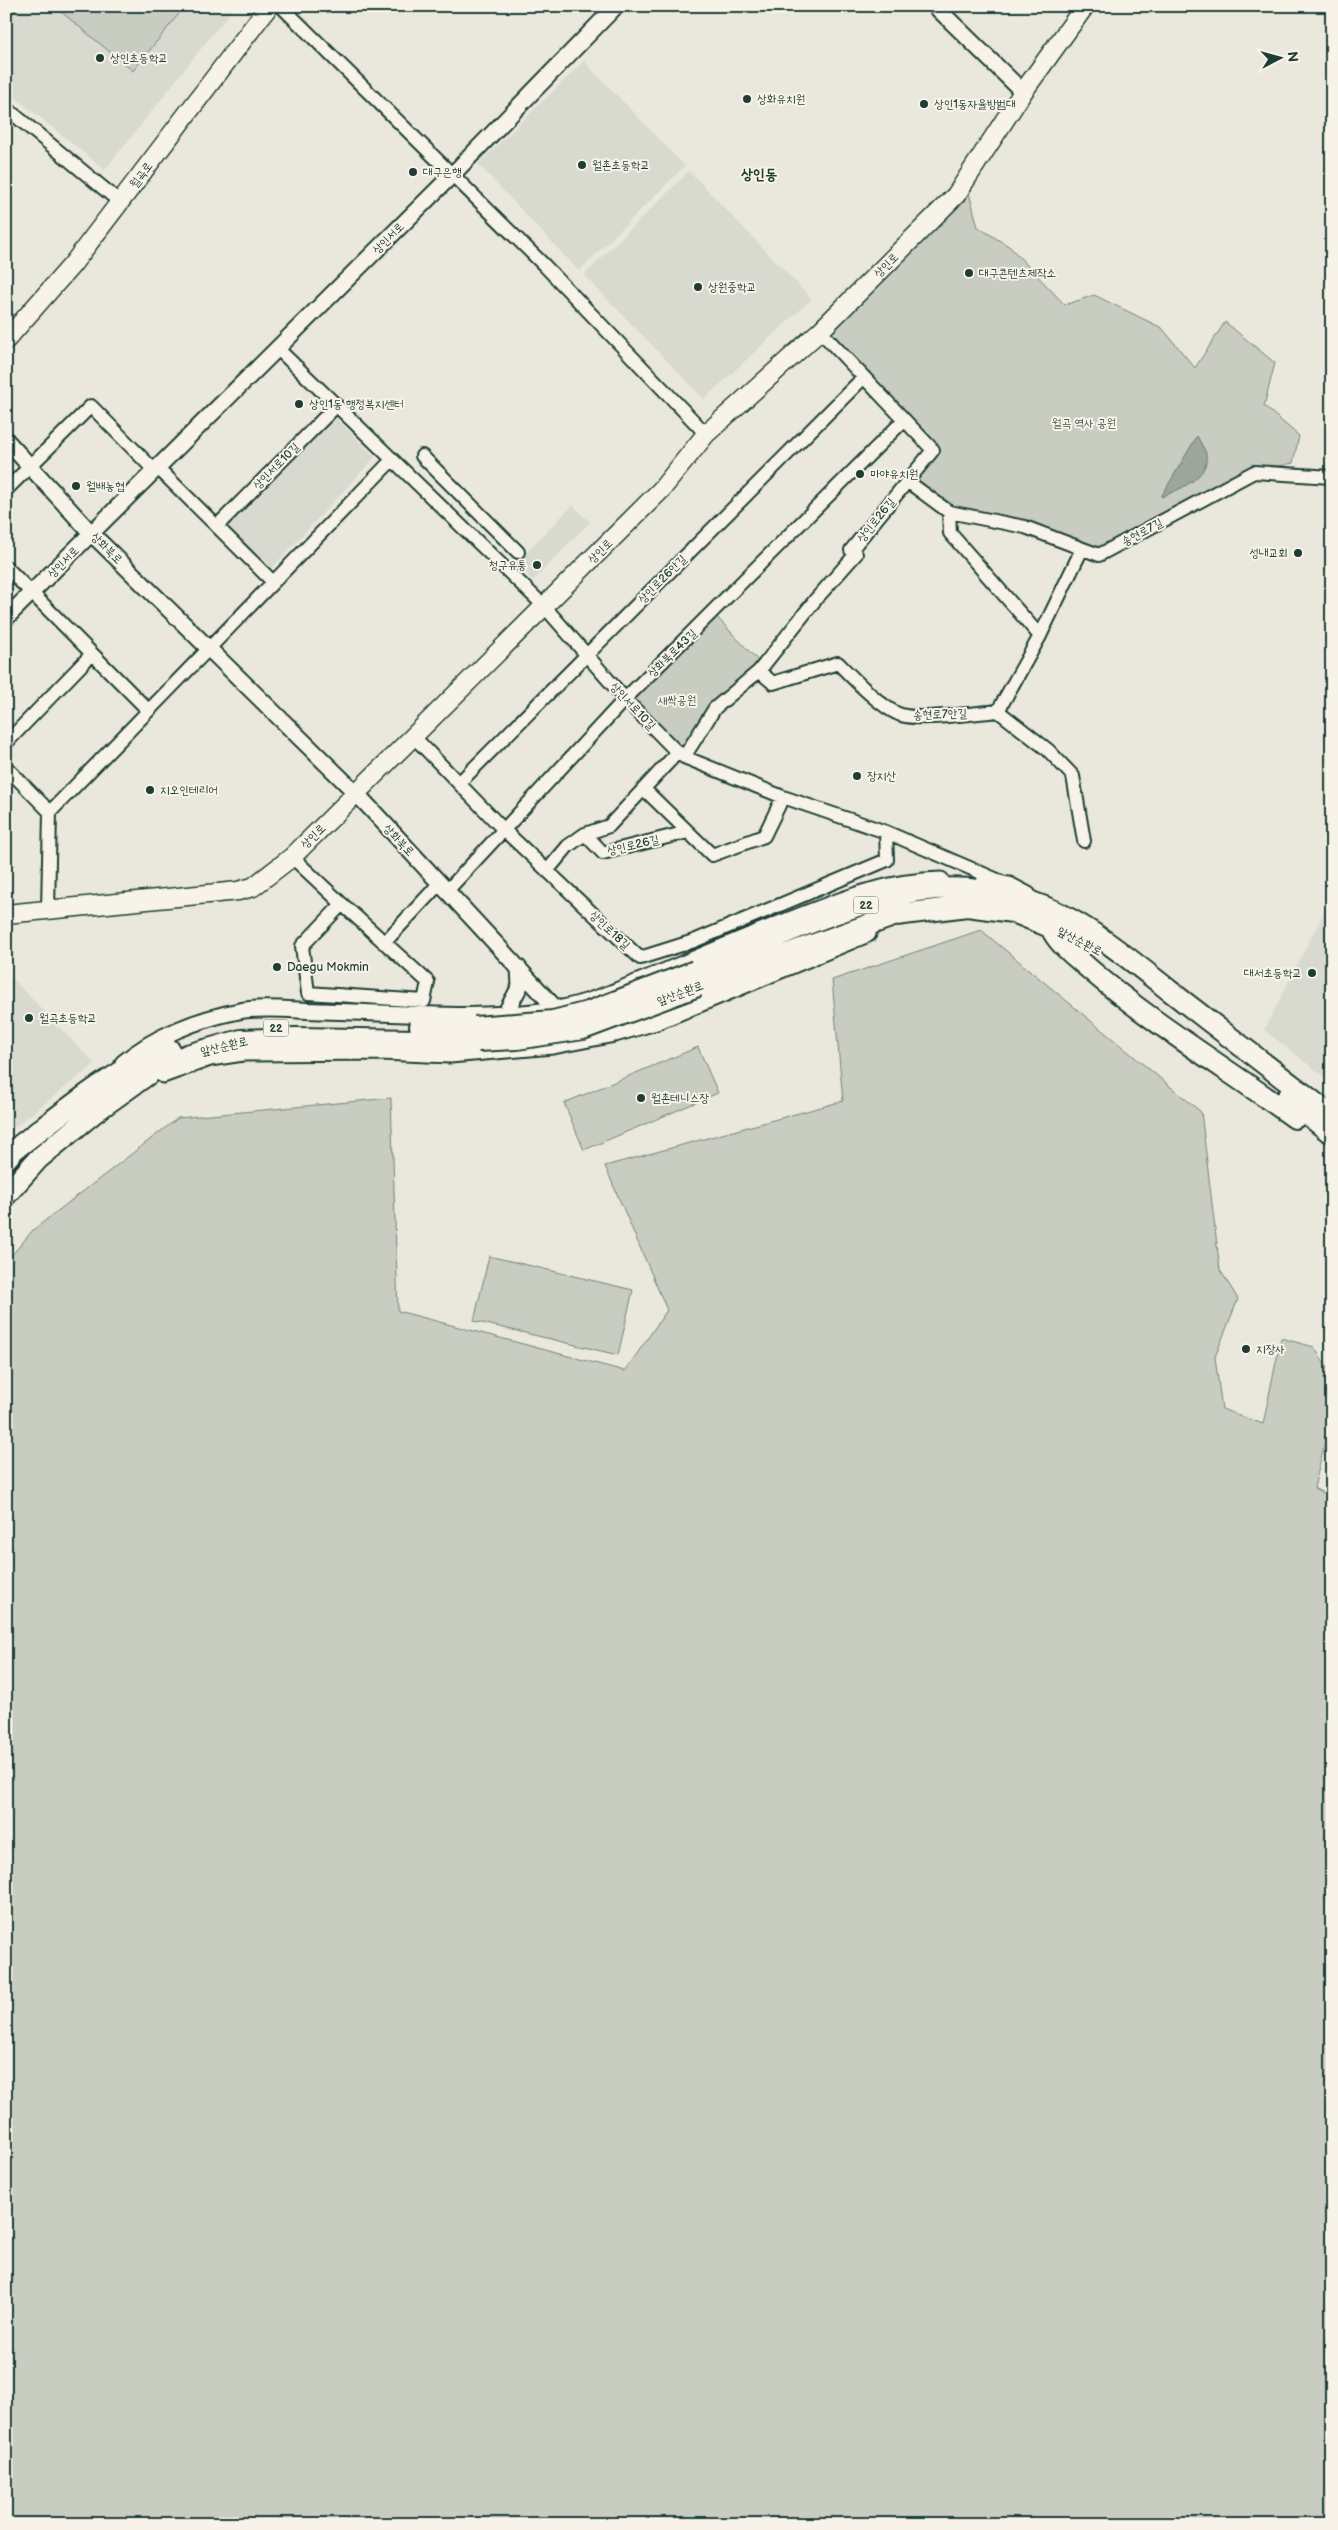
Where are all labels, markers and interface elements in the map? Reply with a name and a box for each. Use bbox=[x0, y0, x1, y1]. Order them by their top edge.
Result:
north arrow bbox=[1256, 32, 1306, 82]
place label: 상인초등학교 bbox=[110, 51, 168, 66]
text: N bbox=[1283, 51, 1301, 63]
marker: 상인초등학교 bbox=[94, 52, 106, 64]
place label: 상화유치원 bbox=[757, 92, 805, 107]
marker: 상화유치원 bbox=[741, 93, 753, 105]
place label: 상인1동자율방범대 bbox=[934, 97, 1016, 112]
marker: 상인1동자율방범대 bbox=[918, 98, 930, 110]
place label: 월촌초등학교 bbox=[592, 158, 650, 173]
street label: 월곡로 bbox=[127, 159, 156, 191]
marker: 월촌초등학교 bbox=[576, 159, 588, 171]
place label: 대구은행 bbox=[423, 165, 462, 180]
district label: 상인동 bbox=[741, 165, 777, 184]
marker: 대구은행 bbox=[407, 166, 419, 178]
street label: 상인서로 bbox=[369, 219, 407, 257]
street label: 상인로 bbox=[871, 250, 902, 281]
place label: 대구콘텐츠제작소 bbox=[979, 266, 1056, 281]
marker: 대구콘텐츠제작소 bbox=[963, 267, 975, 279]
place label: 상원중학교 bbox=[708, 280, 756, 295]
marker: 상원중학교 bbox=[692, 281, 704, 293]
place label: 상인1동 행정복지센터 bbox=[309, 397, 404, 412]
marker: 상인1동 행정복지센터 bbox=[293, 398, 305, 410]
park label: 월곡 역사 공원 bbox=[1052, 416, 1116, 431]
street label: 상인서로10길 bbox=[250, 440, 303, 493]
place label: 마야유치원 bbox=[870, 467, 918, 482]
marker: 마야유치원 bbox=[854, 468, 866, 480]
place label: 월배농협 bbox=[86, 479, 125, 494]
marker: 월배농협 bbox=[70, 480, 82, 492]
street label: 상인로26길 bbox=[854, 495, 899, 546]
street label: 송현로7길 bbox=[1119, 515, 1166, 550]
street label: 상화북로 bbox=[88, 529, 126, 567]
street label: 상인로 bbox=[585, 536, 616, 567]
street label: 상인서로 bbox=[44, 543, 82, 581]
place label: 성내교회 bbox=[1249, 546, 1288, 561]
marker: 성내교회 bbox=[1292, 547, 1304, 559]
street label: 상인로26안길 bbox=[635, 552, 690, 607]
place label: 청구유통 bbox=[488, 558, 527, 573]
marker: 청구유통 bbox=[531, 559, 543, 571]
street label: 상화북로43길 bbox=[644, 626, 700, 681]
street label: 상인서로10길 bbox=[607, 679, 659, 734]
park label: 새싹공원 bbox=[658, 693, 696, 708]
street label: 송현로7안길 bbox=[913, 706, 968, 723]
place label: 장지산 bbox=[867, 769, 896, 784]
marker: 장지산 bbox=[851, 770, 863, 782]
place label: 지오인테리어 bbox=[160, 783, 218, 798]
marker: 지오인테리어 bbox=[144, 784, 156, 796]
street label: 상인로 bbox=[298, 821, 329, 852]
street label: 상화북로 bbox=[380, 821, 417, 860]
street label: 상인로26길 bbox=[606, 832, 661, 859]
road number: 22 bbox=[854, 896, 878, 914]
street label: 상인로18길 bbox=[586, 908, 633, 953]
street label: 앞산순환로 bbox=[1055, 923, 1105, 959]
place label: Daegu Mokmin bbox=[287, 960, 369, 975]
marker: Daegu Mokmin bbox=[271, 961, 283, 973]
place label: 대서초등학교 bbox=[1244, 966, 1302, 981]
marker: 대서초등학교 bbox=[1306, 967, 1318, 979]
street label: 앞산순환로 bbox=[655, 978, 705, 1009]
place label: 월곡초등학교 bbox=[39, 1011, 97, 1026]
marker: 월곡초등학교 bbox=[23, 1012, 35, 1024]
road number: 22 bbox=[264, 1020, 288, 1036]
street label: 앞산순환로 bbox=[199, 1034, 249, 1059]
place label: 월촌테니스장 bbox=[651, 1091, 709, 1106]
marker: 월촌테니스장 bbox=[635, 1092, 647, 1104]
place label: 지장사 bbox=[1256, 1342, 1285, 1357]
marker: 지장사 bbox=[1240, 1343, 1252, 1355]

